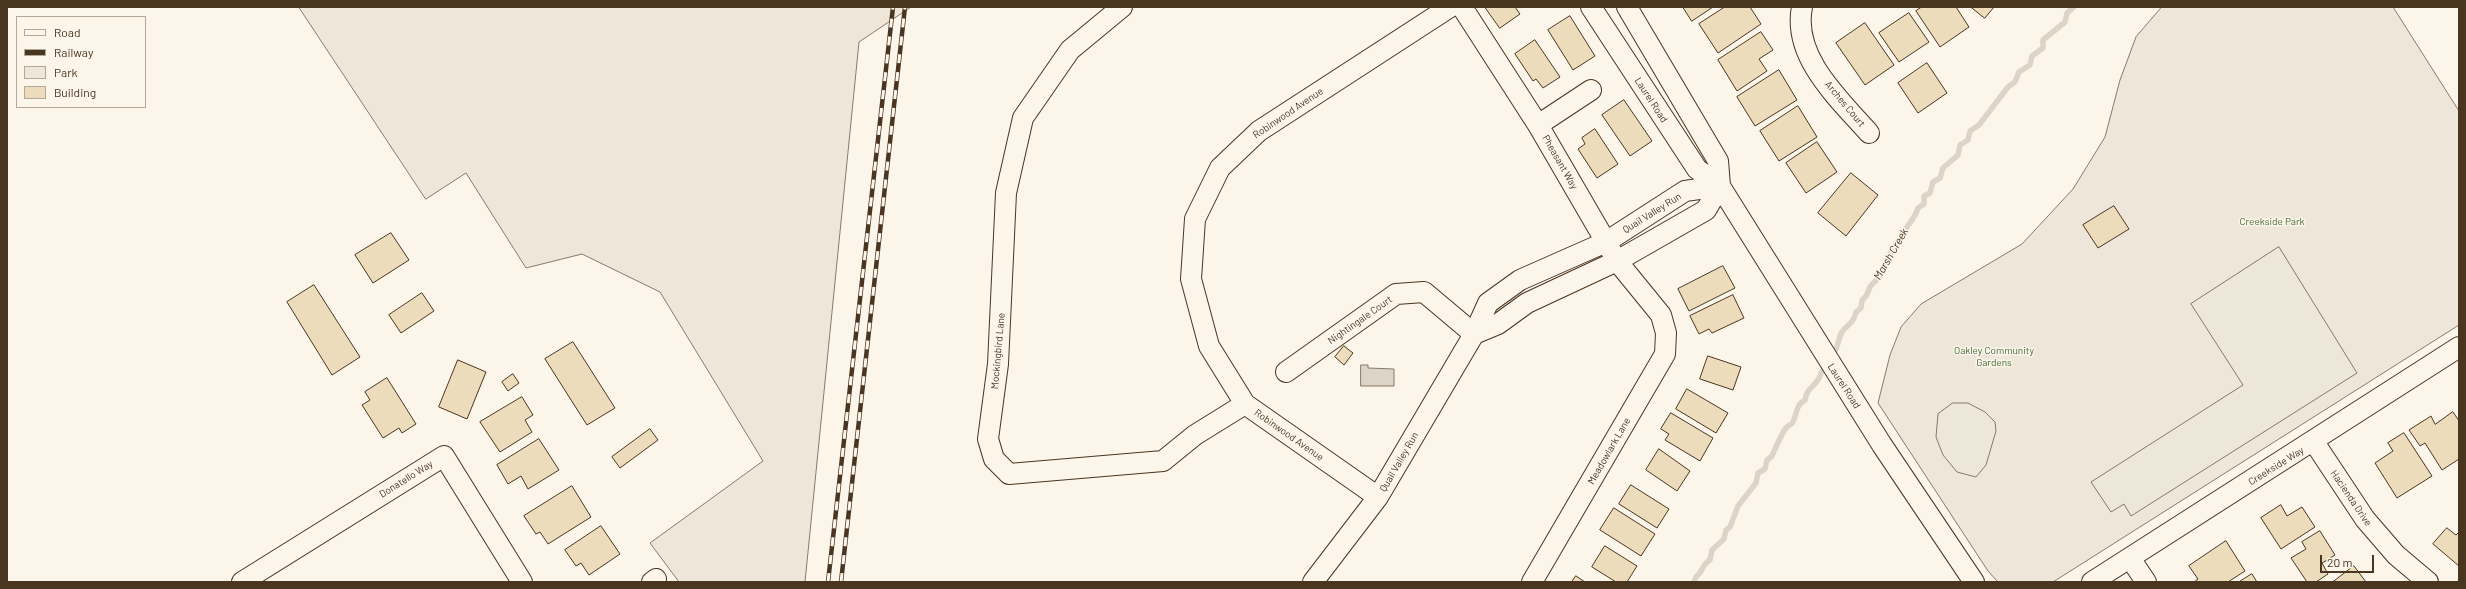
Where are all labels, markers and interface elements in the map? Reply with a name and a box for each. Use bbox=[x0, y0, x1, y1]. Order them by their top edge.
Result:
legend bbox=[16, 16, 146, 108]
text: Road bbox=[54, 25, 81, 39]
text: Railway bbox=[54, 45, 93, 59]
text: Park bbox=[54, 65, 78, 79]
street label: Laurel Road bbox=[1632, 75, 1670, 125]
street label: Arches Court bbox=[1822, 78, 1868, 130]
text: Building bbox=[54, 85, 96, 99]
street label: Robinwood Avenue bbox=[1251, 85, 1325, 141]
street label: Pheasant Way bbox=[1540, 133, 1580, 191]
street label: Quail Valley Run bbox=[1620, 190, 1684, 236]
park label: Creekside Park bbox=[2239, 216, 2305, 228]
water label: Marsh Creek bbox=[1871, 226, 1911, 282]
street label: Nightingale Court bbox=[1325, 293, 1395, 347]
street label: Mockingbird Lane bbox=[989, 312, 1007, 390]
park label: Oakley Community Gardens bbox=[1954, 345, 2034, 368]
street label: Laurel Road bbox=[1825, 361, 1863, 411]
street label: Robinwood Avenue bbox=[1252, 407, 1326, 463]
street label: Meadowlark Lane bbox=[1585, 416, 1633, 486]
street label: Quail Valley Run bbox=[1377, 430, 1421, 494]
street label: Creekside Way bbox=[2246, 444, 2306, 488]
street label: Donatello Way bbox=[377, 458, 435, 500]
street label: Hacienda Drive bbox=[2328, 468, 2374, 528]
scale bar bbox=[2322, 547, 2376, 573]
text: 20 m bbox=[2327, 555, 2353, 569]

